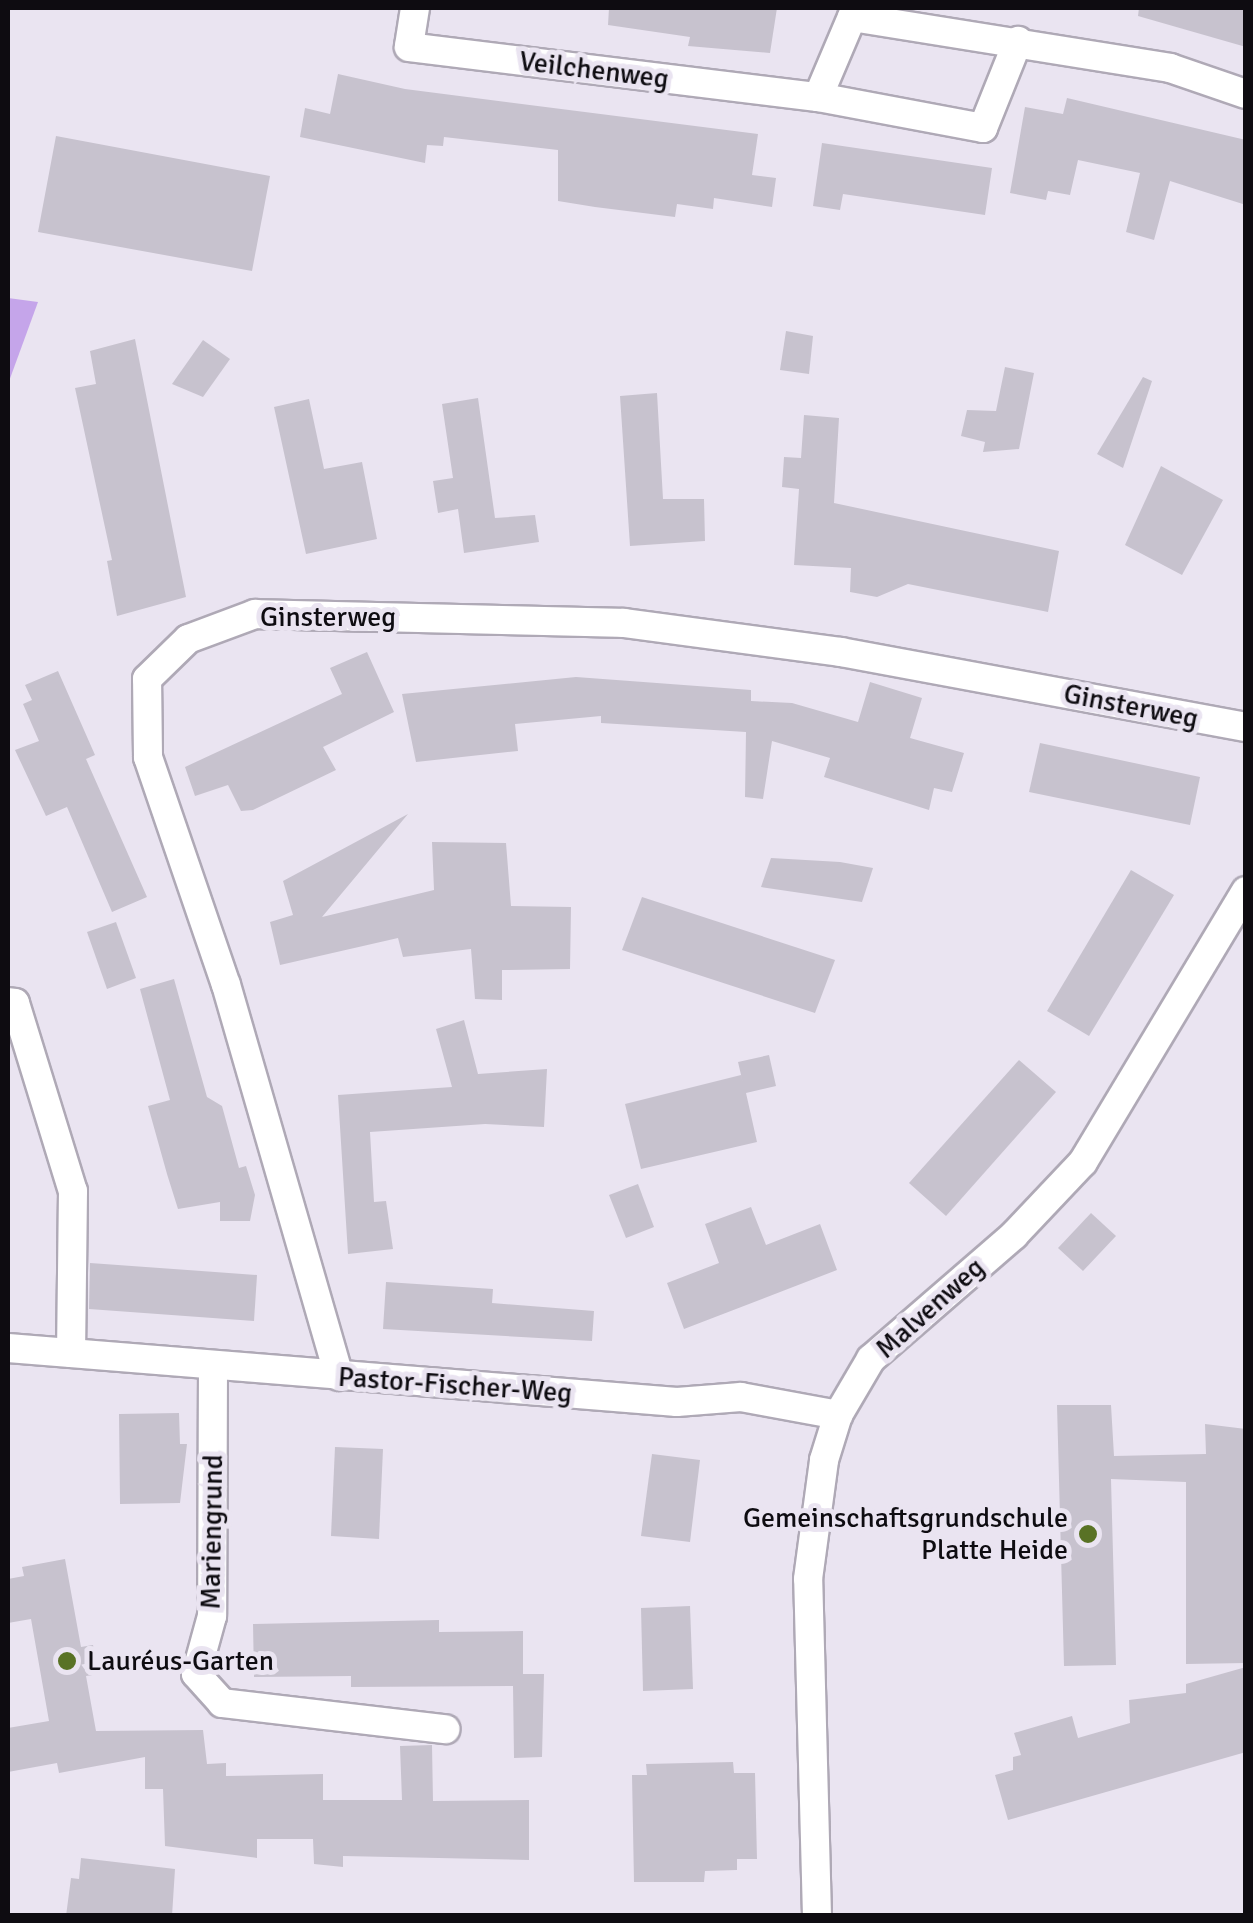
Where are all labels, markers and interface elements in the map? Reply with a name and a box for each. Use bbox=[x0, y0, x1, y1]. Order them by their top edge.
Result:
street label: Veilchenweg bbox=[517, 44, 671, 96]
street label: Ginsterweg bbox=[260, 600, 396, 634]
street label: Ginsterweg bbox=[1061, 677, 1201, 735]
street label: Malvenweg bbox=[869, 1250, 991, 1366]
street label: Pastor-Fischer-Weg bbox=[337, 1360, 573, 1410]
street label: Mariengrund bbox=[194, 1454, 230, 1610]
place label: Gemeinschaftsgrundschule Platte Heide bbox=[743, 1501, 1068, 1567]
marker: Gemeinschaftsgrundschule Platte Heide bbox=[1077, 1523, 1099, 1545]
place label: Lauréus-Garten bbox=[87, 1644, 274, 1678]
marker: Lauréus-Garten bbox=[56, 1650, 78, 1672]

